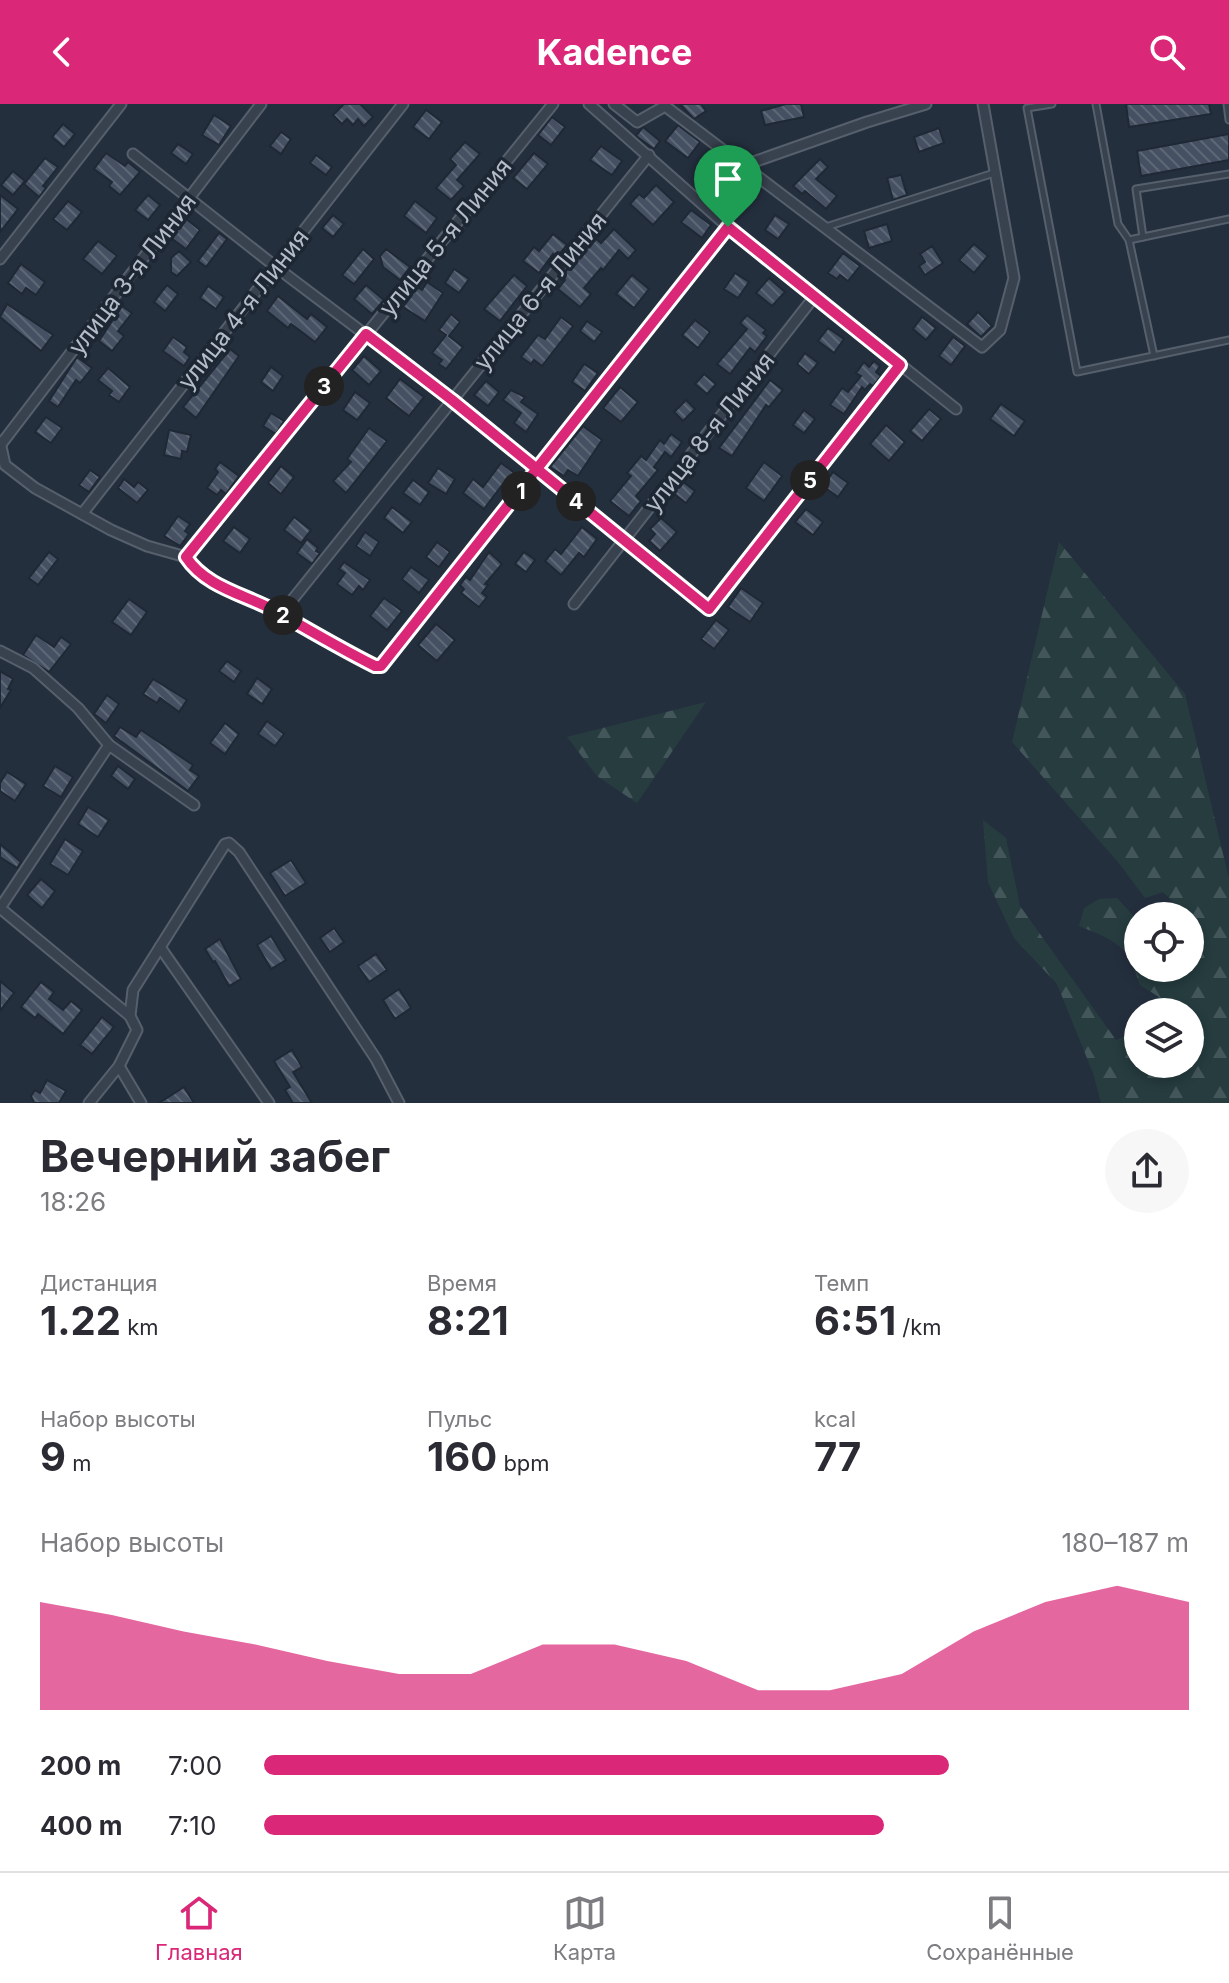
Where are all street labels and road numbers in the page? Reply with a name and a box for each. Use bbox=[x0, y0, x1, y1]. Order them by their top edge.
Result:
street label: улица 5-я Линия bbox=[373, 152, 517, 322]
street label: улица 3-я Линия bbox=[62, 188, 202, 360]
street label: улица 6-я Линия bbox=[467, 206, 613, 376]
street label: улица 4-я Линия bbox=[171, 223, 315, 395]
street label: улица 8-я Линия bbox=[638, 346, 780, 518]

